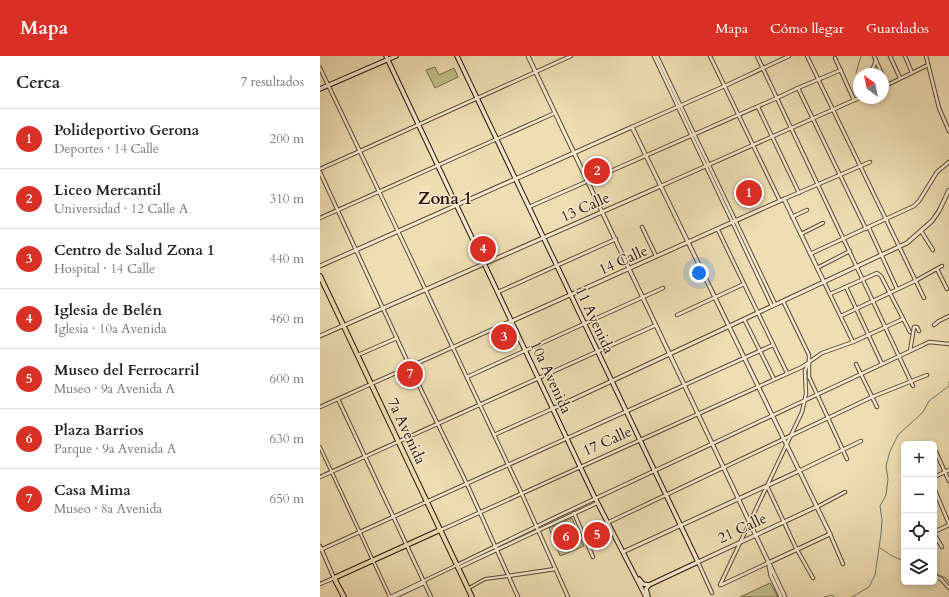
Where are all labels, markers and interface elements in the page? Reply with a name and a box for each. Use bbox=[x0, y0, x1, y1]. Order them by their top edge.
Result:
text: Mapa bbox=[20, 15, 68, 41]
text: Mapa bbox=[715, 19, 748, 38]
text: Cómo llegar bbox=[770, 19, 844, 38]
text: Guardados bbox=[866, 19, 929, 38]
north arrow bbox=[853, 68, 889, 104]
text: Cerca bbox=[16, 71, 60, 94]
text: 7 resultados bbox=[240, 73, 304, 91]
text: Polideportivo Gerona bbox=[54, 120, 199, 140]
text: 1 bbox=[26, 130, 32, 148]
text: 200 m bbox=[270, 130, 304, 148]
text: Deportes · 14 Calle bbox=[54, 140, 159, 158]
pin: 2 bbox=[584, 156, 610, 186]
pin: 1 bbox=[736, 178, 762, 208]
text: Liceo Mercantil bbox=[54, 180, 161, 200]
district label: Zona 1 bbox=[418, 187, 472, 210]
street label: 13 Calle bbox=[557, 187, 613, 227]
text: 2 bbox=[26, 190, 32, 208]
text: 310 m bbox=[270, 190, 304, 208]
text: Universidad · 12 Calle A bbox=[54, 200, 188, 218]
pin: 4 bbox=[470, 234, 496, 264]
text: Centro de Salud Zona 1 bbox=[54, 240, 215, 260]
street label: 14 Calle bbox=[595, 240, 651, 280]
text: 3 bbox=[26, 250, 32, 268]
text: 440 m bbox=[270, 250, 304, 268]
text: Hospital · 14 Calle bbox=[54, 260, 155, 278]
your location bbox=[689, 263, 709, 283]
street label: 11 Avenida bbox=[571, 283, 619, 357]
text: Iglesia de Belén bbox=[54, 300, 162, 320]
text: 4 bbox=[26, 310, 32, 328]
text: 460 m bbox=[270, 310, 304, 328]
text: Iglesia · 10a Avenida bbox=[54, 320, 167, 338]
pin: 3 bbox=[491, 322, 517, 352]
street label: 10a Avenida bbox=[525, 337, 577, 417]
pin: 7 bbox=[397, 359, 423, 389]
text: Museo del Ferrocarril bbox=[54, 360, 199, 380]
text: 5 bbox=[26, 370, 32, 388]
text: 600 m bbox=[270, 370, 304, 388]
text: Museo · 9a Avenida A bbox=[54, 380, 175, 398]
street label: 7a Avenida bbox=[383, 395, 431, 468]
text: Plaza Barrios bbox=[54, 420, 144, 440]
street label: 17 Calle bbox=[579, 421, 635, 461]
text: 6 bbox=[26, 430, 32, 448]
text: 630 m bbox=[270, 430, 304, 448]
text: Parque · 9a Avenida A bbox=[54, 440, 176, 458]
map controls bbox=[901, 441, 937, 585]
button: + bbox=[901, 441, 937, 477]
button: − bbox=[901, 477, 937, 513]
text: Casa Mima bbox=[54, 480, 131, 500]
text: 7 bbox=[26, 490, 32, 508]
text: 650 m bbox=[270, 490, 304, 508]
text: Museo · 8a Avenida bbox=[54, 500, 162, 518]
street label: 21 Calle bbox=[714, 508, 770, 548]
button: locate bbox=[901, 513, 937, 549]
pin: 5 bbox=[584, 520, 610, 550]
pin: 6 bbox=[553, 522, 579, 552]
button: layers bbox=[901, 549, 937, 585]

